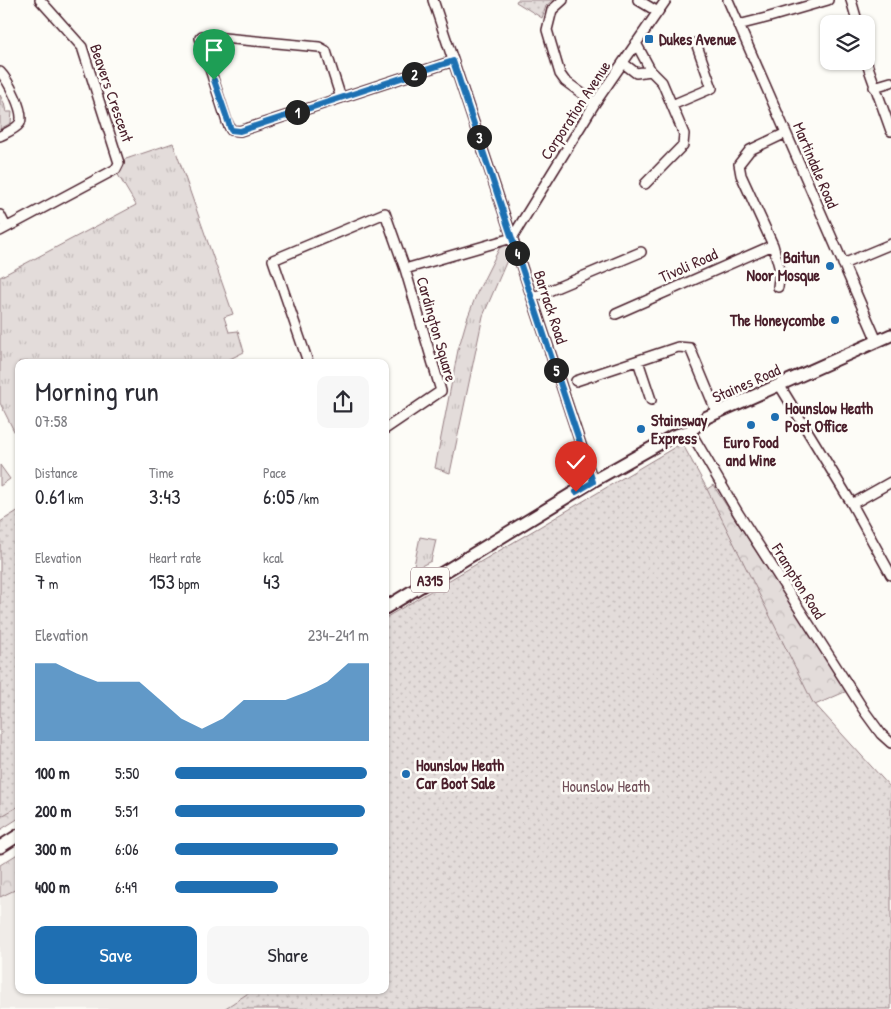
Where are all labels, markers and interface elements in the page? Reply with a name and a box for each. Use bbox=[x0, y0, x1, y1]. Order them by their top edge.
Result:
map controls bbox=[820, 15, 875, 70]
button: layers bbox=[820, 15, 875, 70]
place label: Dukes Avenue bbox=[659, 28, 737, 50]
pin bbox=[193, 29, 235, 80]
marker: Dukes Avenue bbox=[643, 33, 655, 45]
icon: arrive bbox=[200, 36, 228, 64]
street label: Beavers Crescent bbox=[85, 41, 139, 145]
street label: Corporation Avenue bbox=[535, 56, 616, 164]
pin: 2 bbox=[402, 62, 426, 86]
text: 2 bbox=[411, 65, 418, 84]
pin: 1 bbox=[284, 100, 310, 124]
text: 1 bbox=[295, 103, 300, 122]
street label: Martindale Road bbox=[788, 119, 844, 211]
pin: 3 bbox=[466, 124, 492, 150]
text: 3 bbox=[476, 128, 483, 147]
pin: 4 bbox=[504, 240, 530, 266]
street label: Tivoli Road bbox=[655, 242, 721, 288]
text: 4 bbox=[515, 244, 520, 263]
place label: Baitun Noor Mosque bbox=[746, 246, 821, 287]
marker: Baitun Noor Mosque bbox=[824, 260, 836, 272]
street label: Barrack Road bbox=[529, 268, 573, 346]
street label: Cardington Square bbox=[412, 274, 463, 385]
place label: The Honeycombe bbox=[729, 309, 826, 332]
marker: The Honeycombe bbox=[829, 314, 841, 326]
pin: 5 bbox=[544, 358, 568, 382]
street label: Staines Road bbox=[708, 358, 784, 408]
text: 5 bbox=[554, 361, 559, 380]
text: Morning run bbox=[35, 372, 159, 410]
button: share bbox=[317, 376, 369, 428]
place label: Hounslow Heath Post Office bbox=[785, 397, 873, 437]
place label: Stainsway Express bbox=[651, 409, 708, 450]
text: 07:58 bbox=[35, 410, 68, 432]
marker: Hounslow Heath Post Office bbox=[769, 411, 781, 423]
marker: Euro Food and Wine bbox=[745, 419, 757, 431]
marker: Stainsway Express bbox=[635, 423, 647, 435]
place label: Euro Food and Wine bbox=[724, 431, 779, 471]
pin bbox=[555, 441, 597, 492]
icon: check bbox=[562, 448, 590, 476]
text: Distance bbox=[35, 463, 78, 482]
text: Time bbox=[149, 463, 174, 482]
text: Pace bbox=[263, 463, 286, 482]
text: 0.61 bbox=[35, 482, 65, 511]
text: 3:43 bbox=[149, 482, 181, 511]
text: 6:05 bbox=[263, 482, 295, 511]
text: km bbox=[65, 489, 83, 508]
text: /km bbox=[295, 489, 319, 508]
street label: Frampton Road bbox=[767, 538, 831, 623]
text: Elevation bbox=[35, 548, 82, 567]
text: Heart rate bbox=[149, 548, 201, 567]
text: kcal bbox=[263, 548, 283, 567]
text: 7 bbox=[35, 567, 45, 596]
text: 153 bbox=[149, 567, 175, 596]
text: 43 bbox=[263, 567, 280, 596]
road number: A315 bbox=[411, 568, 449, 592]
text: m bbox=[45, 574, 58, 593]
text: bpm bbox=[175, 574, 199, 593]
text: Elevation bbox=[35, 624, 88, 646]
text: 234–241 m bbox=[308, 624, 369, 646]
place label: Hounslow Heath Car Boot Sale bbox=[416, 754, 504, 794]
text: 100 m bbox=[35, 762, 70, 784]
text: 5:50 bbox=[115, 762, 139, 784]
marker: Hounslow Heath Car Boot Sale bbox=[400, 768, 412, 780]
park label: Hounslow Heath bbox=[562, 775, 650, 797]
text: 200 m bbox=[35, 800, 71, 822]
text: 5:51 bbox=[115, 800, 138, 822]
text: 300 m bbox=[35, 838, 71, 860]
text: 6:06 bbox=[115, 838, 139, 860]
text: 400 m bbox=[35, 876, 70, 898]
text: 6:49 bbox=[115, 876, 137, 898]
button: Save bbox=[35, 926, 197, 984]
button: Share bbox=[207, 926, 369, 984]

